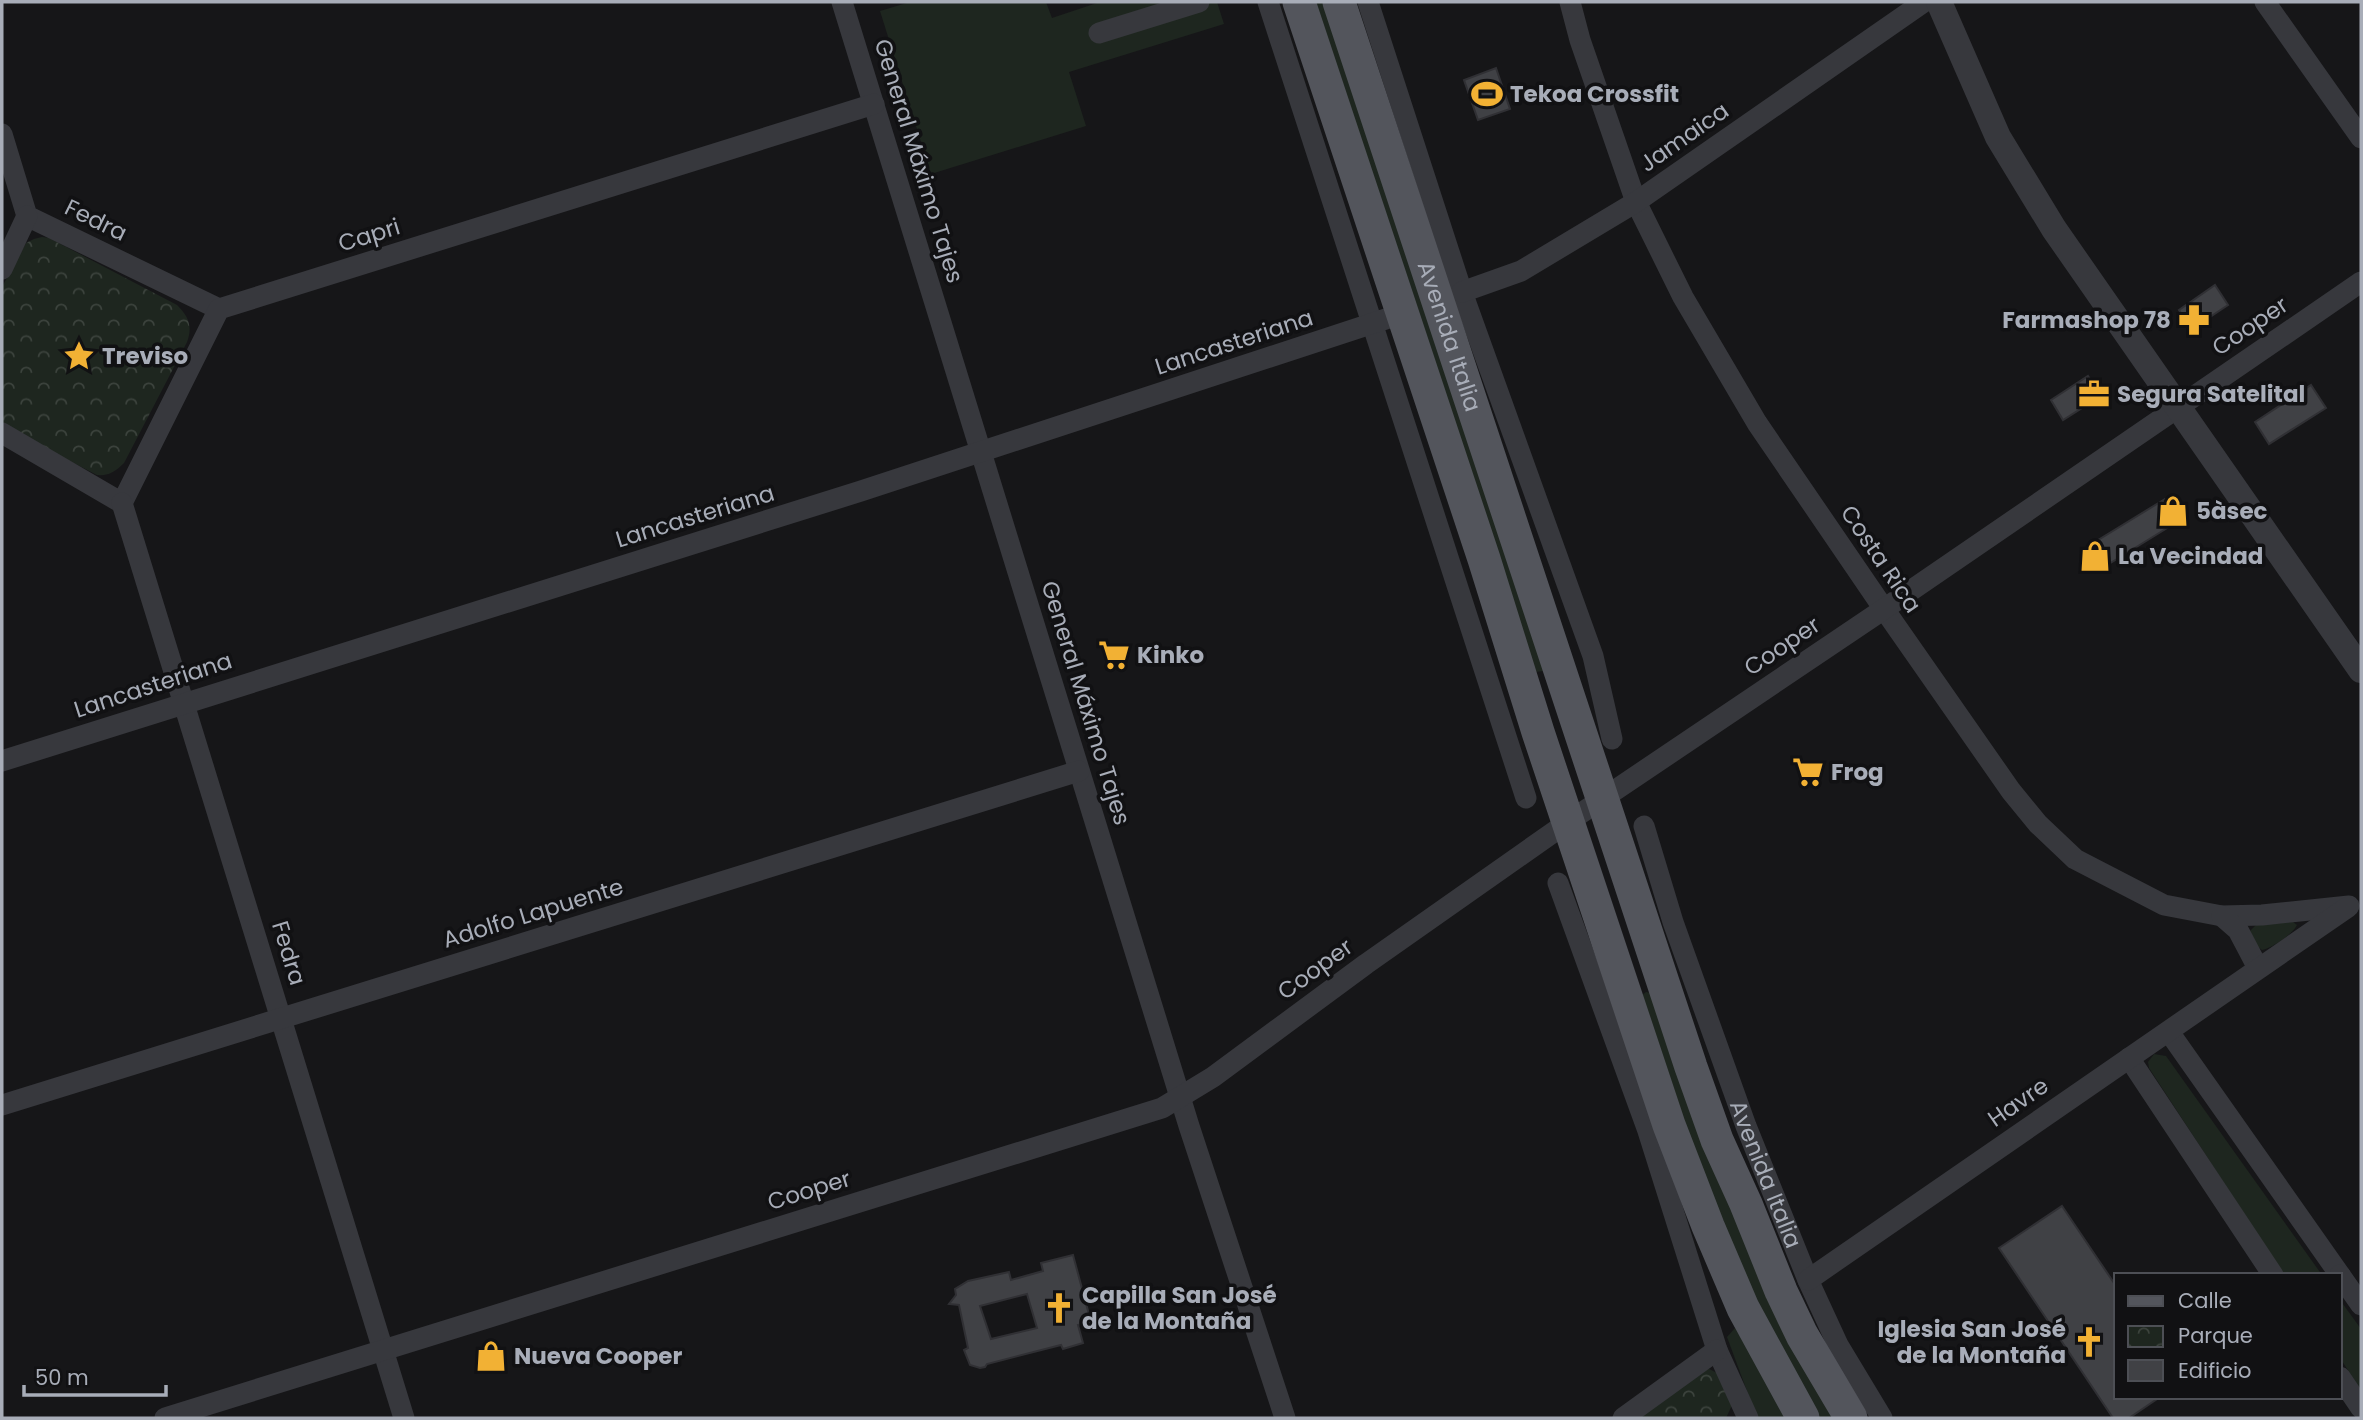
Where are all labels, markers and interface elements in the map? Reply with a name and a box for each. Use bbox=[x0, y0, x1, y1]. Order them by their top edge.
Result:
street label: General Máximo Tajes bbox=[867, 35, 971, 287]
sports icon: Tekoa Crossfit bbox=[1470, 77, 1504, 111]
place label: Tekoa Crossfit bbox=[1510, 78, 1679, 110]
street label: Jamaica bbox=[1633, 95, 1735, 179]
street label: Fedra bbox=[60, 191, 132, 249]
street label: Capri bbox=[334, 210, 404, 260]
street label: Avenida Italia bbox=[1410, 257, 1489, 416]
street label: Cooper bbox=[2206, 289, 2294, 363]
street label: Lancasteriana bbox=[1151, 301, 1317, 383]
pharmacy icon: Farmashop 78 bbox=[2177, 303, 2211, 337]
place label: Farmashop 78 bbox=[2002, 304, 2171, 336]
place icon: Treviso bbox=[62, 339, 96, 373]
place label: Treviso bbox=[102, 340, 188, 372]
office icon: Segura Satelital bbox=[2077, 377, 2111, 411]
place label: Segura Satelital bbox=[2117, 378, 2305, 410]
street label: Lancasteriana bbox=[612, 477, 778, 555]
shop icon: 5àsec bbox=[2156, 494, 2190, 528]
place label: 5àsec bbox=[2196, 495, 2268, 527]
street label: Costa Rica bbox=[1833, 499, 1929, 619]
shop icon: La Vecindad bbox=[2078, 539, 2112, 573]
place label: La Vecindad bbox=[2118, 540, 2263, 572]
street label: General Máximo Tajes bbox=[1034, 577, 1138, 829]
street label: Cooper bbox=[1738, 609, 1826, 683]
supermarket icon: Kinko bbox=[1097, 638, 1131, 672]
place label: Kinko bbox=[1137, 639, 1204, 671]
street label: Lancasteriana bbox=[70, 644, 236, 726]
supermarket icon: Frog bbox=[1791, 755, 1825, 789]
place label: Frog bbox=[1831, 756, 1884, 788]
street label: Adolfo Lapuente bbox=[439, 870, 627, 956]
street label: Fedra bbox=[264, 917, 314, 989]
street label: Cooper bbox=[1271, 931, 1359, 1007]
street label: Havre bbox=[1981, 1070, 2055, 1134]
street label: Avenida Italia bbox=[1722, 1096, 1810, 1253]
street label: Cooper bbox=[763, 1162, 855, 1218]
legend bbox=[2114, 1273, 2342, 1399]
place label: Capilla San José de la Montaña bbox=[1082, 1279, 1277, 1337]
text: Calle bbox=[2178, 1286, 2232, 1315]
church icon: Capilla San José de la Montaña bbox=[1042, 1291, 1076, 1325]
place label: Iglesia San José de la Montaña bbox=[1877, 1313, 2066, 1371]
text: Parque bbox=[2178, 1321, 2253, 1350]
church icon: Iglesia San José de la Montaña bbox=[2072, 1325, 2106, 1359]
shop icon: Nueva Cooper bbox=[474, 1339, 508, 1373]
place label: Nueva Cooper bbox=[514, 1340, 682, 1372]
scale bar bbox=[24, 1354, 166, 1398]
text: Edificio bbox=[2178, 1356, 2252, 1385]
text: 50 m bbox=[35, 1363, 89, 1392]

